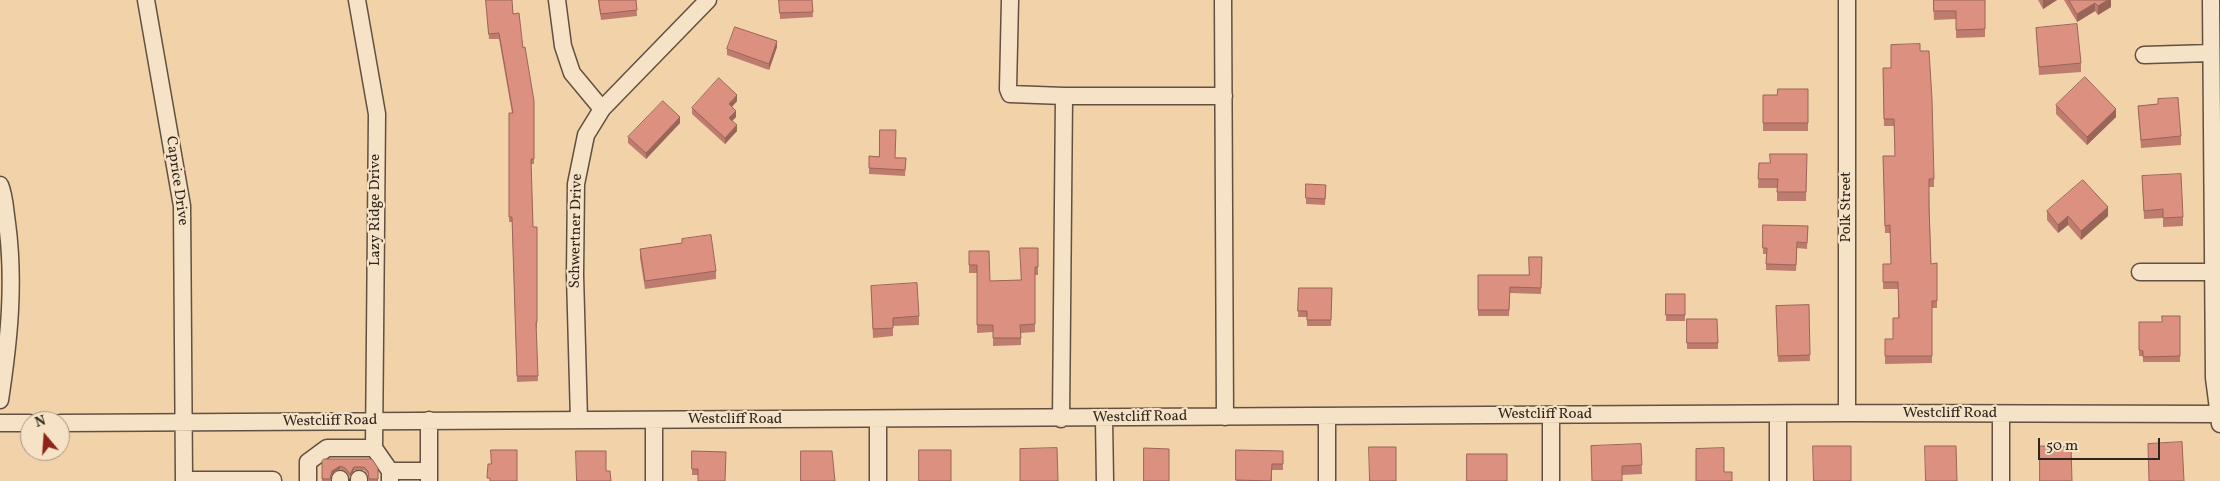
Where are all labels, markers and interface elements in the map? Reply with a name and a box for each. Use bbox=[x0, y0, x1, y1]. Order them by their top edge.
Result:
street label: Caprice Drive bbox=[161, 135, 191, 227]
street label: Lazy Ridge Drive bbox=[367, 154, 385, 266]
street label: Polk Street bbox=[1838, 171, 1856, 243]
street label: Schwertner Drive bbox=[567, 173, 587, 289]
street label: Westcliff Road bbox=[1903, 405, 1997, 423]
street label: Westcliff Road bbox=[1498, 406, 1592, 424]
street label: Westcliff Road bbox=[1093, 408, 1187, 428]
north arrow bbox=[20, 411, 70, 461]
street label: Westcliff Road bbox=[688, 411, 782, 429]
text: N bbox=[33, 412, 48, 433]
street label: Westcliff Road bbox=[283, 412, 377, 432]
scale bar bbox=[2040, 428, 2162, 460]
text: 50 m bbox=[2046, 436, 2078, 457]

